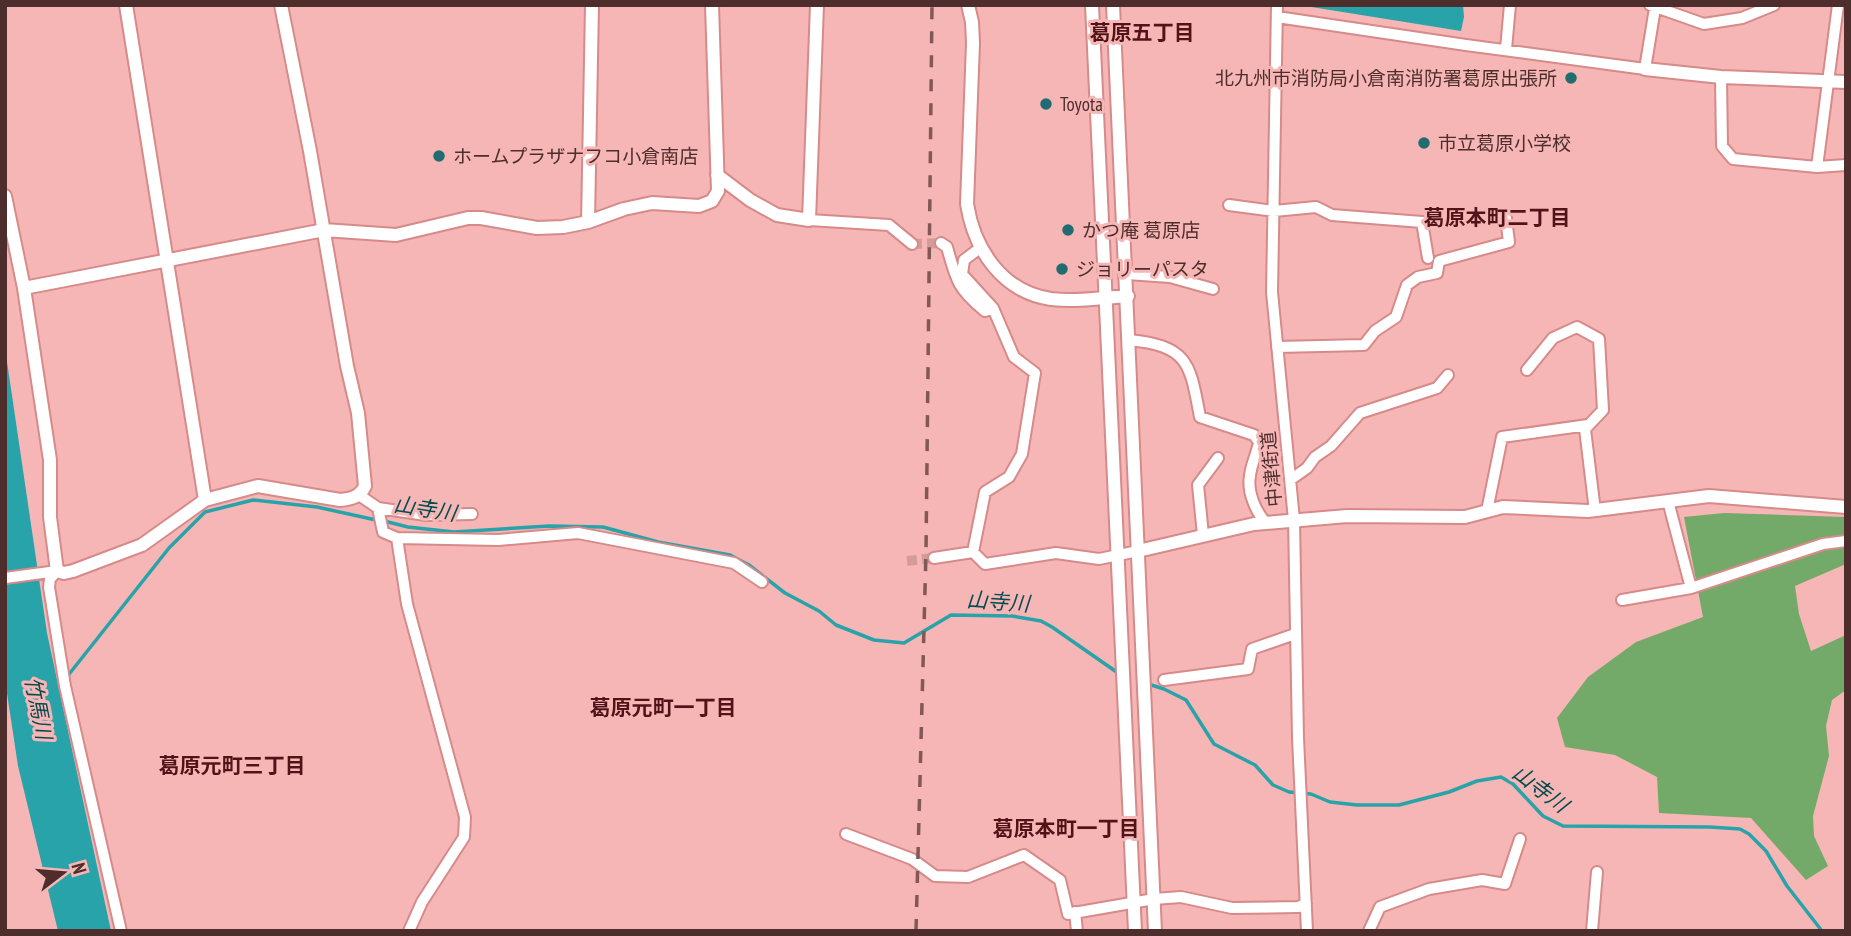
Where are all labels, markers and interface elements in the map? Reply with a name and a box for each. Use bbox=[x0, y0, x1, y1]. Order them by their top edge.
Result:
district label: 葛原五丁目 bbox=[1090, 19, 1195, 46]
place label: 北九州市消防局小倉南消防署葛原出張所 bbox=[1215, 66, 1557, 90]
marker: 北九州市消防局小倉南消防署葛原出張所 bbox=[1563, 70, 1579, 86]
place label: Toyota bbox=[1060, 92, 1103, 116]
marker: Toyota bbox=[1038, 96, 1054, 112]
place label: 市立葛原小学校 bbox=[1438, 131, 1571, 155]
marker: 市立葛原小学校 bbox=[1416, 135, 1432, 151]
place label: ホームプラザナフコ小倉南店 bbox=[453, 144, 698, 168]
marker: ホームプラザナフコ小倉南店 bbox=[431, 148, 447, 164]
district label: 葛原本町二丁目 bbox=[1424, 204, 1571, 231]
place label: かつ庵 葛原店 bbox=[1082, 218, 1200, 242]
marker: かつ庵 葛原店 bbox=[1060, 222, 1076, 238]
place label: ジョリーパスタ bbox=[1076, 257, 1209, 281]
marker: ジョリーパスタ bbox=[1054, 261, 1070, 277]
street label: 中津街道 bbox=[1256, 430, 1286, 508]
water label: 山寺川 bbox=[392, 490, 460, 527]
water label: 山寺川 bbox=[966, 586, 1032, 617]
water label: 竹馬川 bbox=[19, 674, 58, 743]
district label: 葛原元町一丁目 bbox=[590, 694, 737, 721]
district label: 葛原元町三丁目 bbox=[159, 752, 306, 779]
water label: 山寺川 bbox=[1507, 759, 1575, 820]
district label: 葛原本町一丁目 bbox=[993, 815, 1140, 842]
north arrow bbox=[28, 838, 98, 908]
text: N bbox=[66, 860, 92, 877]

